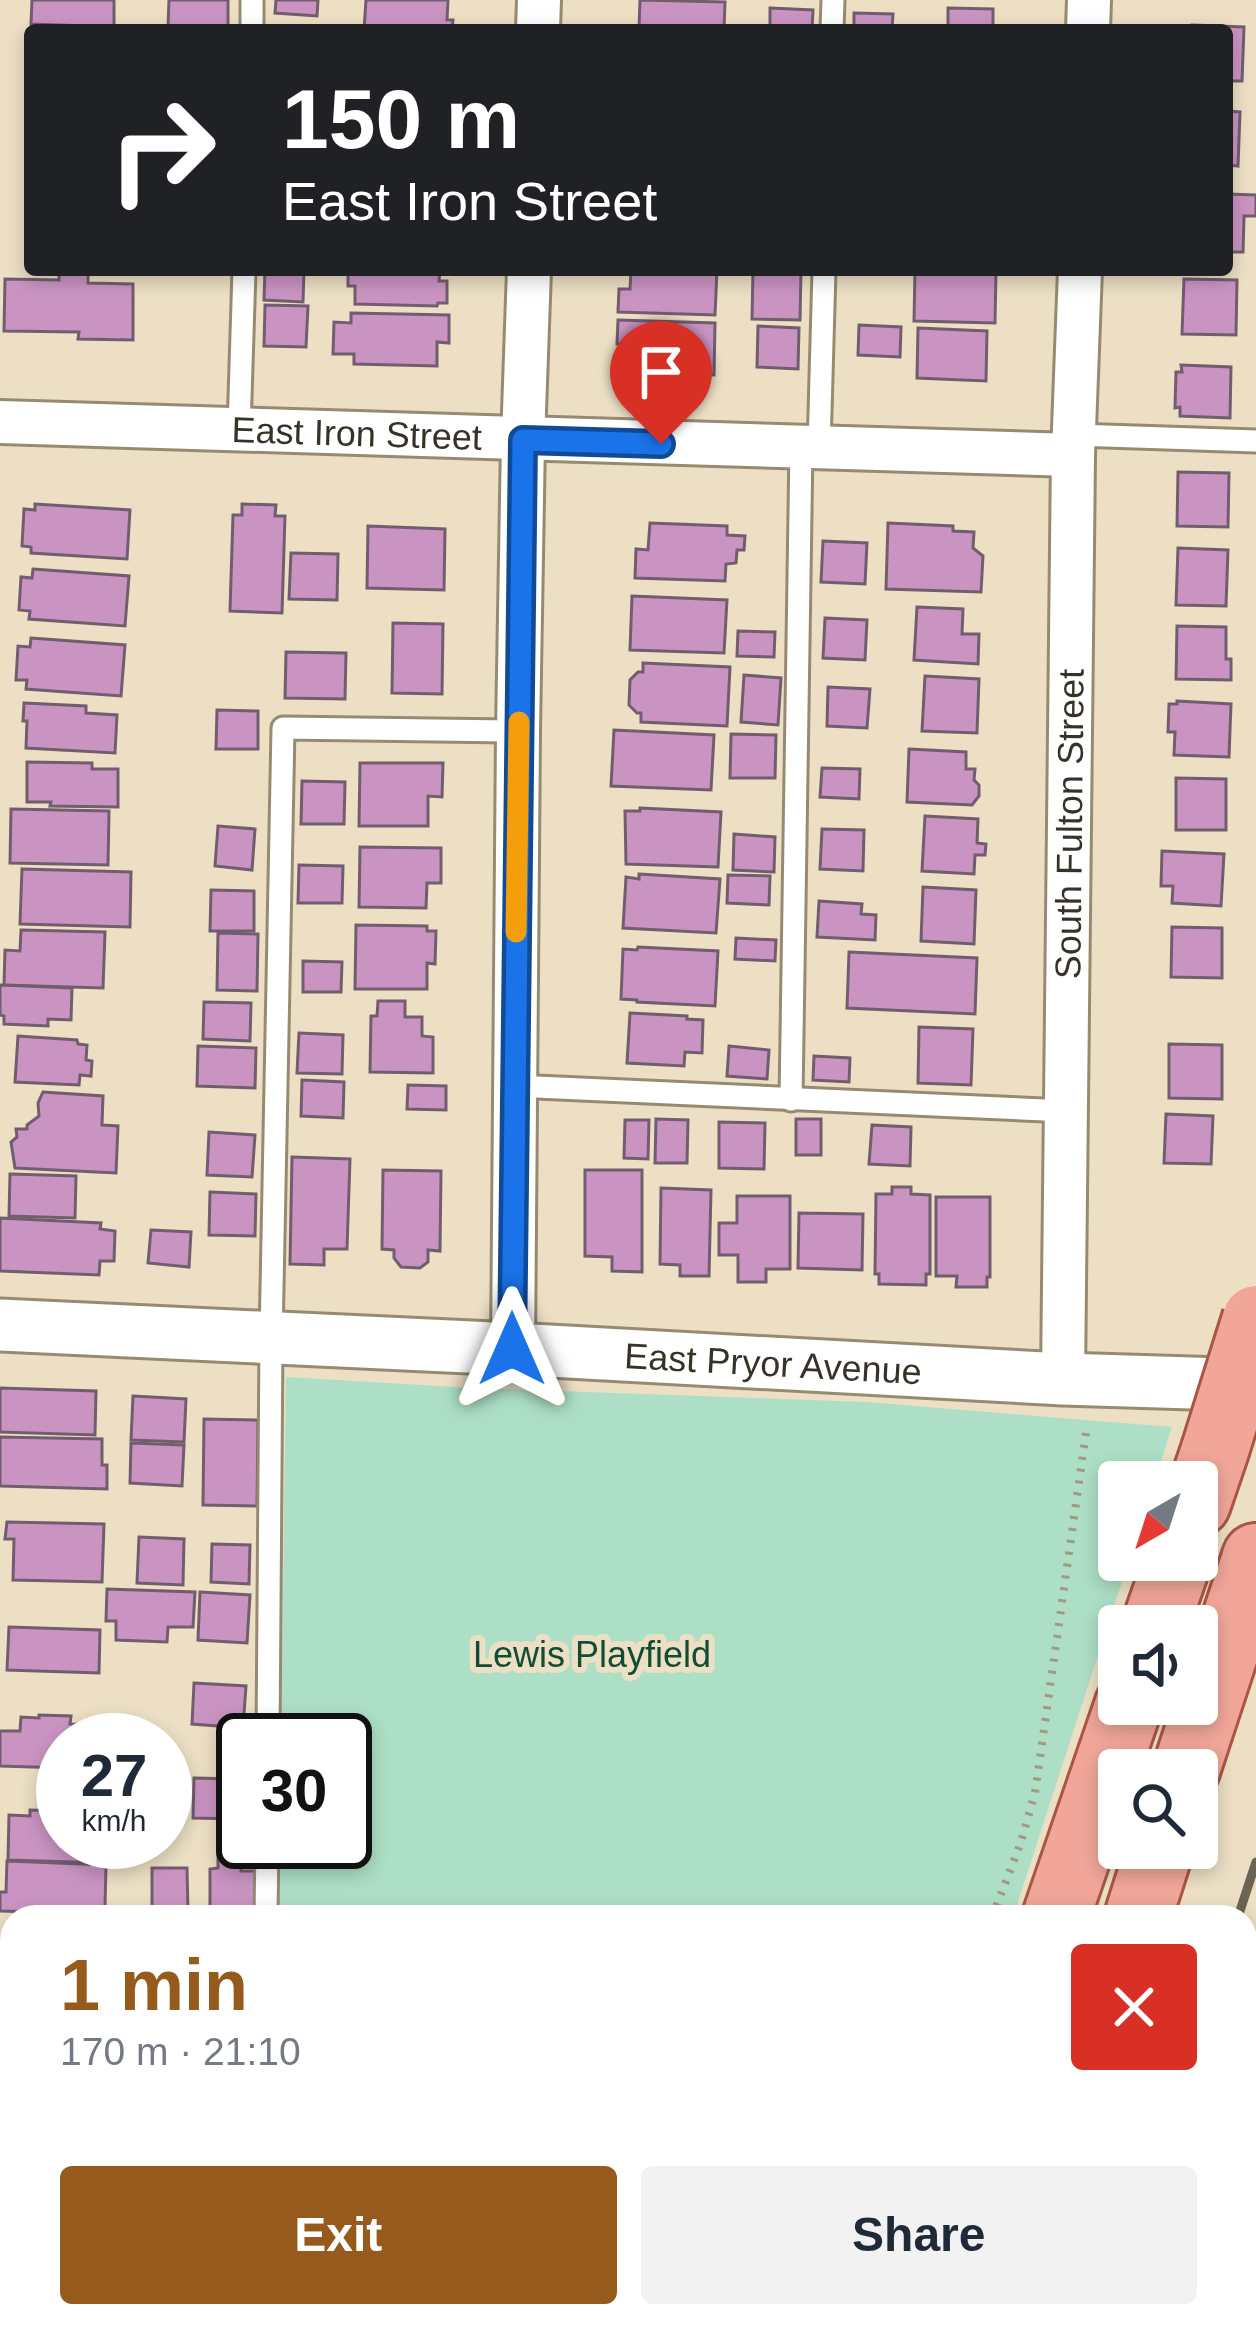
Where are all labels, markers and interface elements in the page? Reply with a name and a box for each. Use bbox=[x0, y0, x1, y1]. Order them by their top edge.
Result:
icon: right bbox=[84, 72, 240, 228]
text: 150 m bbox=[282, 72, 520, 166]
text: East Iron Street bbox=[282, 171, 657, 231]
pin bbox=[610, 321, 712, 444]
icon: arrive bbox=[628, 339, 694, 405]
street label: East Iron Street bbox=[231, 409, 483, 458]
street label: South Fulton Street bbox=[1047, 669, 1092, 979]
position arrow bbox=[449, 1286, 575, 1412]
street label: East Pryor Avenue bbox=[623, 1335, 923, 1392]
north arrow bbox=[1098, 1461, 1218, 1581]
map controls bbox=[1098, 1461, 1218, 1869]
button: sound bbox=[1098, 1605, 1218, 1725]
park label: Lewis Playfield bbox=[473, 1634, 711, 1675]
speed limit sign: 30 bbox=[216, 1713, 372, 1869]
text: 27 bbox=[81, 1742, 147, 1809]
button: search bbox=[1098, 1749, 1218, 1869]
text: km/h bbox=[81, 1804, 147, 1837]
button: close bbox=[1071, 1944, 1197, 2070]
text: 1 min bbox=[60, 1945, 248, 2025]
text: 170 m · 21:10 bbox=[60, 2030, 301, 2073]
button: Exit bbox=[60, 2166, 617, 2304]
button: Share bbox=[641, 2166, 1197, 2304]

